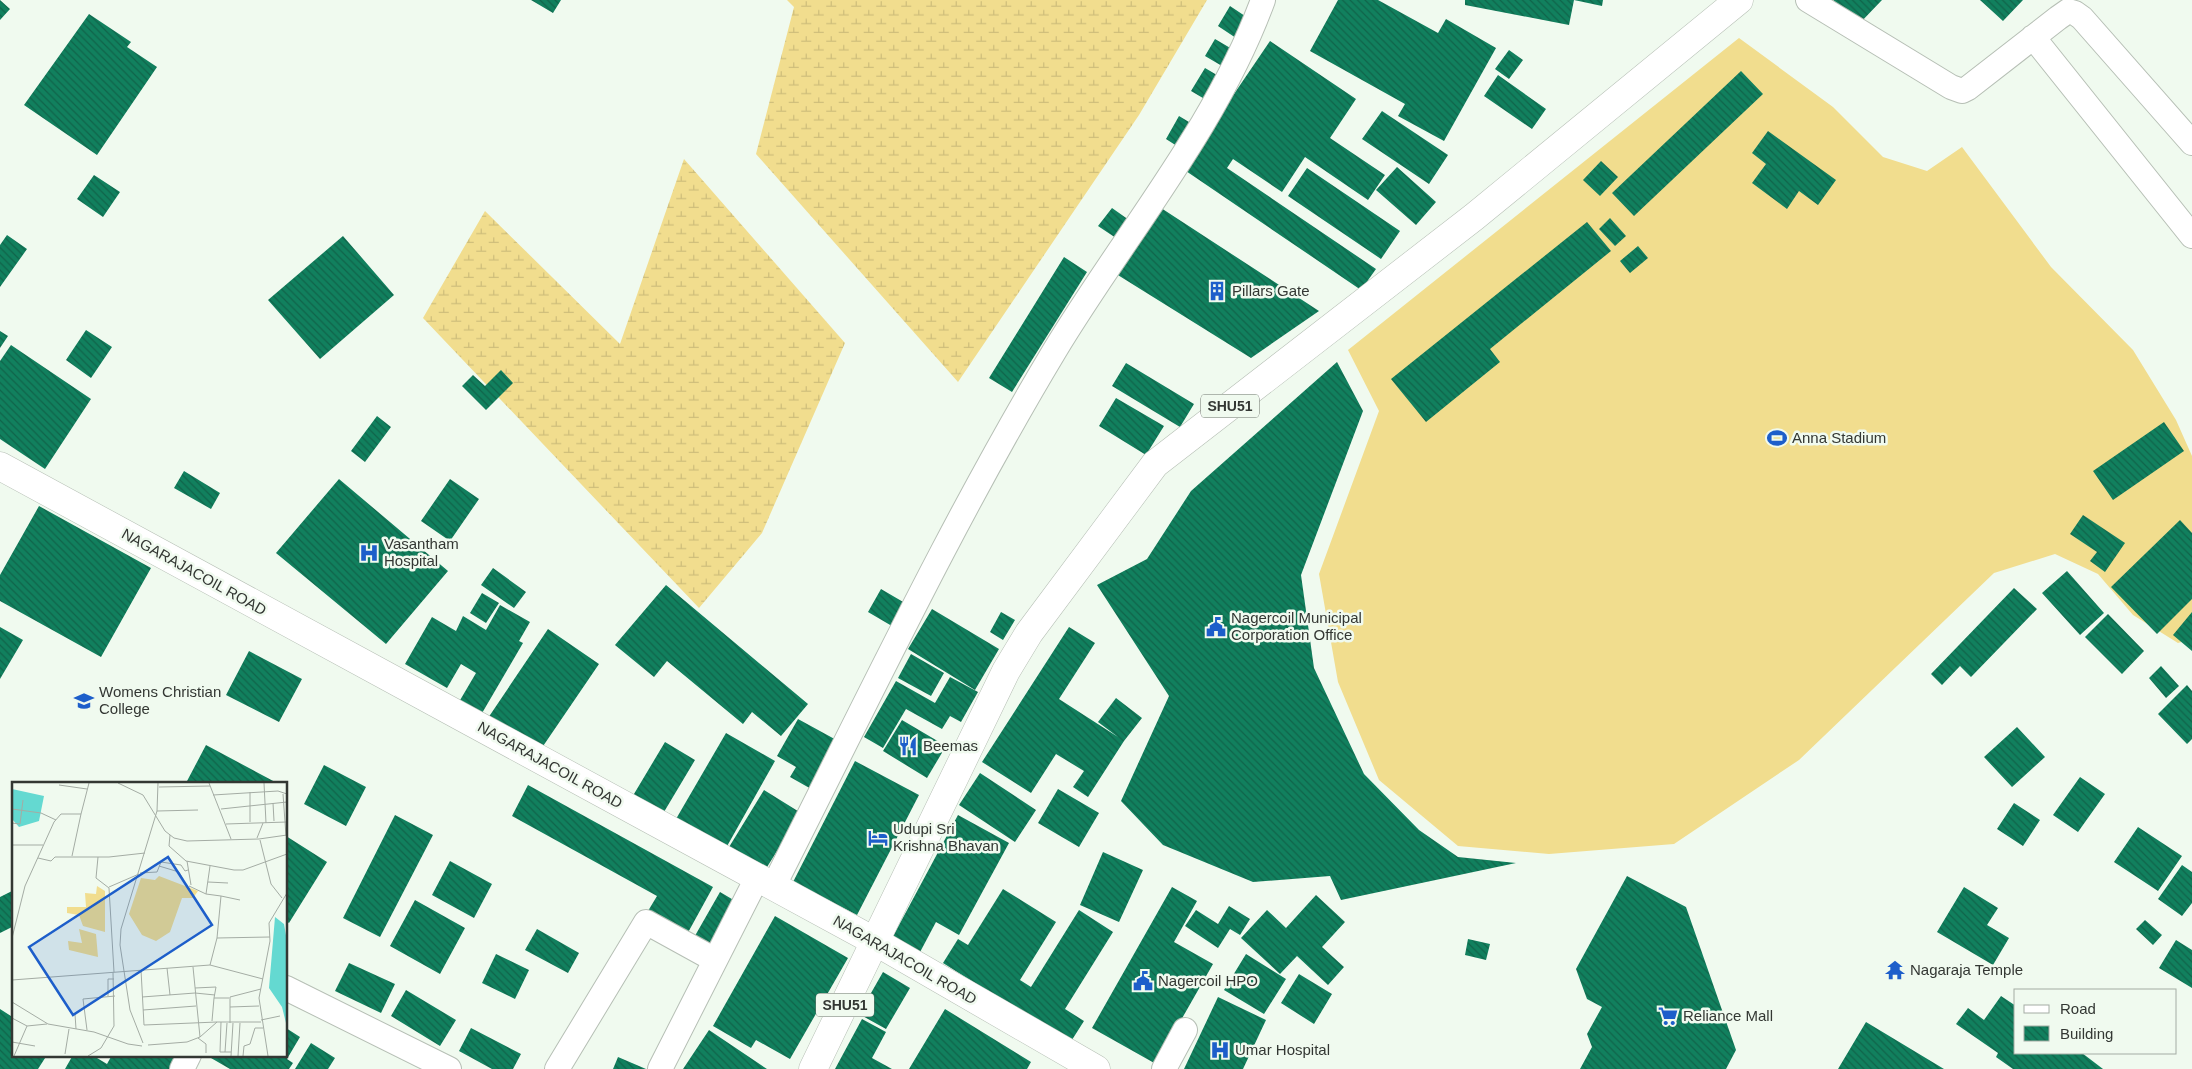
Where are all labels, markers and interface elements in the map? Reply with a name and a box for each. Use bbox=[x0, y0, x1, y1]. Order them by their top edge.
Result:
building icon: Pillars Gate bbox=[1206, 280, 1228, 302]
place label: Pillars Gate bbox=[1232, 282, 1310, 299]
road number: SHU51 bbox=[1201, 394, 1259, 418]
sports icon: Anna Stadium bbox=[1766, 427, 1788, 449]
place label: Anna Stadium bbox=[1792, 429, 1886, 446]
street label: NAGARAJACOIL ROAD bbox=[119, 525, 270, 619]
place label: Vasantham Hospital bbox=[384, 535, 459, 569]
hospital icon: Vasantham Hospital bbox=[358, 542, 380, 564]
place label: Nagercoil Municipal Corporation Office bbox=[1231, 609, 1362, 643]
public building icon: Nagercoil Municipal Corporation Office bbox=[1205, 616, 1227, 638]
place label: Womens Christian College bbox=[99, 683, 221, 717]
school or university icon: Womens Christian College bbox=[73, 690, 95, 712]
street label: NAGARAJACOIL ROAD bbox=[475, 718, 626, 812]
restaurant icon: Beemas bbox=[897, 735, 919, 757]
place label: Beemas bbox=[923, 737, 978, 754]
inset map bbox=[12, 782, 288, 1056]
place label: Udupi Sri Krishna Bhavan bbox=[893, 820, 999, 854]
hotel icon: Udupi Sri Krishna Bhavan bbox=[867, 827, 889, 849]
street label: NAGARAJACOIL ROAD bbox=[831, 912, 980, 1008]
temple icon: Nagaraja Temple bbox=[1884, 959, 1906, 981]
place label: Nagaraja Temple bbox=[1910, 961, 2023, 978]
public building icon: Nagercoil HPO bbox=[1132, 970, 1154, 992]
place label: Nagercoil HPO bbox=[1158, 972, 1258, 989]
legend bbox=[2014, 989, 2177, 1054]
road number: SHU51 bbox=[816, 994, 874, 1016]
text: Road bbox=[2060, 1000, 2096, 1017]
supermarket icon: Reliance Mall bbox=[1657, 1005, 1679, 1027]
place label: Reliance Mall bbox=[1683, 1007, 1773, 1024]
text: Building bbox=[2060, 1025, 2113, 1042]
hospital icon: Umar Hospital bbox=[1209, 1039, 1231, 1061]
place label: Umar Hospital bbox=[1235, 1041, 1330, 1058]

